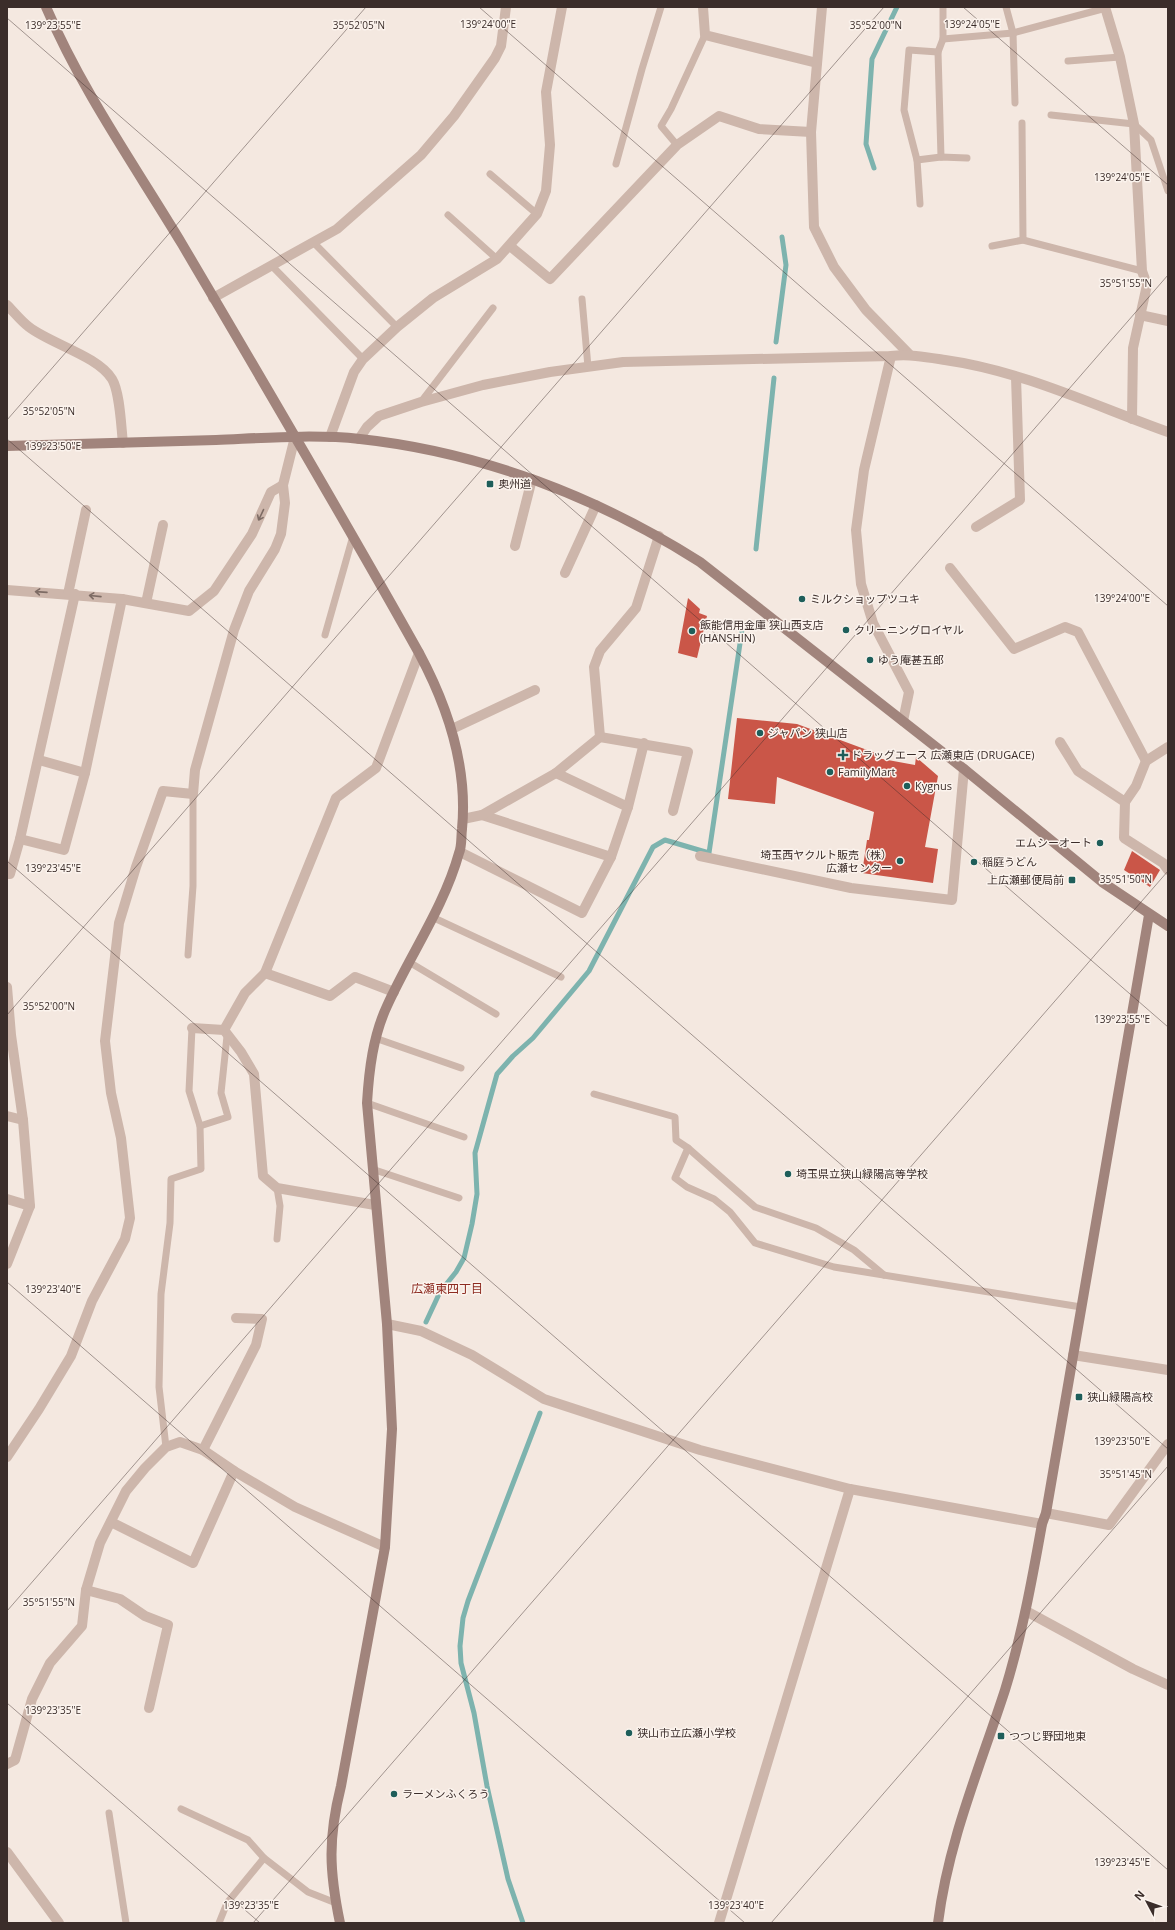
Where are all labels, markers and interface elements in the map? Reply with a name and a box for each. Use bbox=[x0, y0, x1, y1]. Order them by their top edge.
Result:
text: 139°24'00"E bbox=[460, 17, 516, 31]
text: 139°24'05"E bbox=[944, 17, 1000, 31]
text: 139°23'55"E bbox=[25, 18, 81, 32]
text: 35°52'05"N bbox=[333, 18, 385, 32]
text: 35°52'00"N bbox=[850, 18, 902, 32]
text: 139°24'05"E bbox=[1094, 170, 1150, 184]
text: 35°51'55"N bbox=[1100, 276, 1152, 290]
text: 35°52'05"N bbox=[23, 404, 75, 418]
text: 139°23'50"E bbox=[25, 439, 81, 453]
place label: 奥州道 bbox=[498, 476, 531, 491]
marker: 奥州道 bbox=[485, 479, 495, 489]
one-way arrow bbox=[257, 509, 264, 521]
one-way arrow bbox=[35, 588, 48, 596]
place label: ミルクショップツユキ bbox=[810, 591, 920, 606]
text: 139°24'00"E bbox=[1094, 591, 1150, 605]
one-way arrow bbox=[89, 593, 102, 600]
marker: ミルクショップツユキ bbox=[797, 594, 807, 604]
place label: 飯能信用金庫 狭山西支店 (HANSHIN) bbox=[700, 617, 824, 645]
place label: クリーニングロイヤル bbox=[854, 622, 964, 637]
marker: クリーニングロイヤル bbox=[841, 625, 851, 635]
marker: 飯能信用金庫 狭山西支店 (HANSHIN) bbox=[687, 626, 697, 636]
place label: ゆう庵甚五郎 bbox=[878, 652, 944, 667]
marker: ゆう庵甚五郎 bbox=[865, 655, 875, 665]
place label: ジャパン 狭山店 bbox=[768, 725, 848, 740]
marker: ジャパン 狭山店 bbox=[755, 728, 765, 738]
place label: ドラッグエース 広瀬東店 (DRUGACE) bbox=[851, 747, 1034, 762]
marker: ドラッグエース 広瀬東店 (DRUGACE) bbox=[838, 750, 848, 760]
place label: FamilyMart bbox=[838, 764, 896, 779]
marker: FamilyMart bbox=[825, 767, 835, 777]
place label: Kygnus bbox=[915, 778, 952, 793]
marker: Kygnus bbox=[902, 781, 912, 791]
place label: エムシーオート bbox=[1015, 835, 1092, 850]
marker: エムシーオート bbox=[1095, 838, 1105, 848]
place label: 埼玉西ヤクルト販売（株） 広瀬センター bbox=[760, 847, 892, 875]
place label: 稲庭うどん bbox=[982, 854, 1037, 869]
marker: 埼玉西ヤクルト販売（株） 広瀬センター bbox=[895, 856, 905, 866]
marker: 稲庭うどん bbox=[969, 857, 979, 867]
text: 139°23'45"E bbox=[25, 861, 81, 875]
place label: 上広瀬郵便局前 bbox=[987, 872, 1064, 887]
text: 35°51'50"N bbox=[1100, 872, 1152, 886]
marker: 上広瀬郵便局前 bbox=[1067, 875, 1077, 885]
text: 35°52'00"N bbox=[23, 999, 75, 1013]
text: 139°23'55"E bbox=[1094, 1012, 1150, 1026]
place label: 埼玉県立狭山緑陽高等学校 bbox=[796, 1166, 928, 1181]
marker: 埼玉県立狭山緑陽高等学校 bbox=[783, 1169, 793, 1179]
district label: 広瀬東四丁目 bbox=[411, 1280, 483, 1297]
text: 139°23'40"E bbox=[25, 1282, 81, 1296]
place label: 狭山緑陽高校 bbox=[1087, 1389, 1153, 1404]
marker: 狭山緑陽高校 bbox=[1074, 1392, 1084, 1402]
text: 139°23'50"E bbox=[1094, 1434, 1150, 1448]
text: 35°51'45"N bbox=[1100, 1467, 1152, 1481]
text: 35°51'55"N bbox=[23, 1595, 75, 1609]
text: 139°23'35"E bbox=[25, 1703, 81, 1717]
place label: 狭山市立広瀬小学校 bbox=[637, 1725, 736, 1740]
marker: 狭山市立広瀬小学校 bbox=[624, 1728, 634, 1738]
place label: つつじ野団地東 bbox=[1009, 1728, 1086, 1743]
marker: つつじ野団地東 bbox=[996, 1731, 1006, 1741]
place label: ラーメンふくろう bbox=[402, 1786, 490, 1801]
marker: ラーメンふくろう bbox=[389, 1789, 399, 1799]
text: 139°23'45"E bbox=[1094, 1855, 1150, 1869]
north arrow bbox=[1127, 1882, 1167, 1922]
text: N bbox=[1130, 1887, 1148, 1903]
text: 139°23'35"E bbox=[223, 1898, 279, 1912]
text: 139°23'40"E bbox=[708, 1898, 764, 1912]

